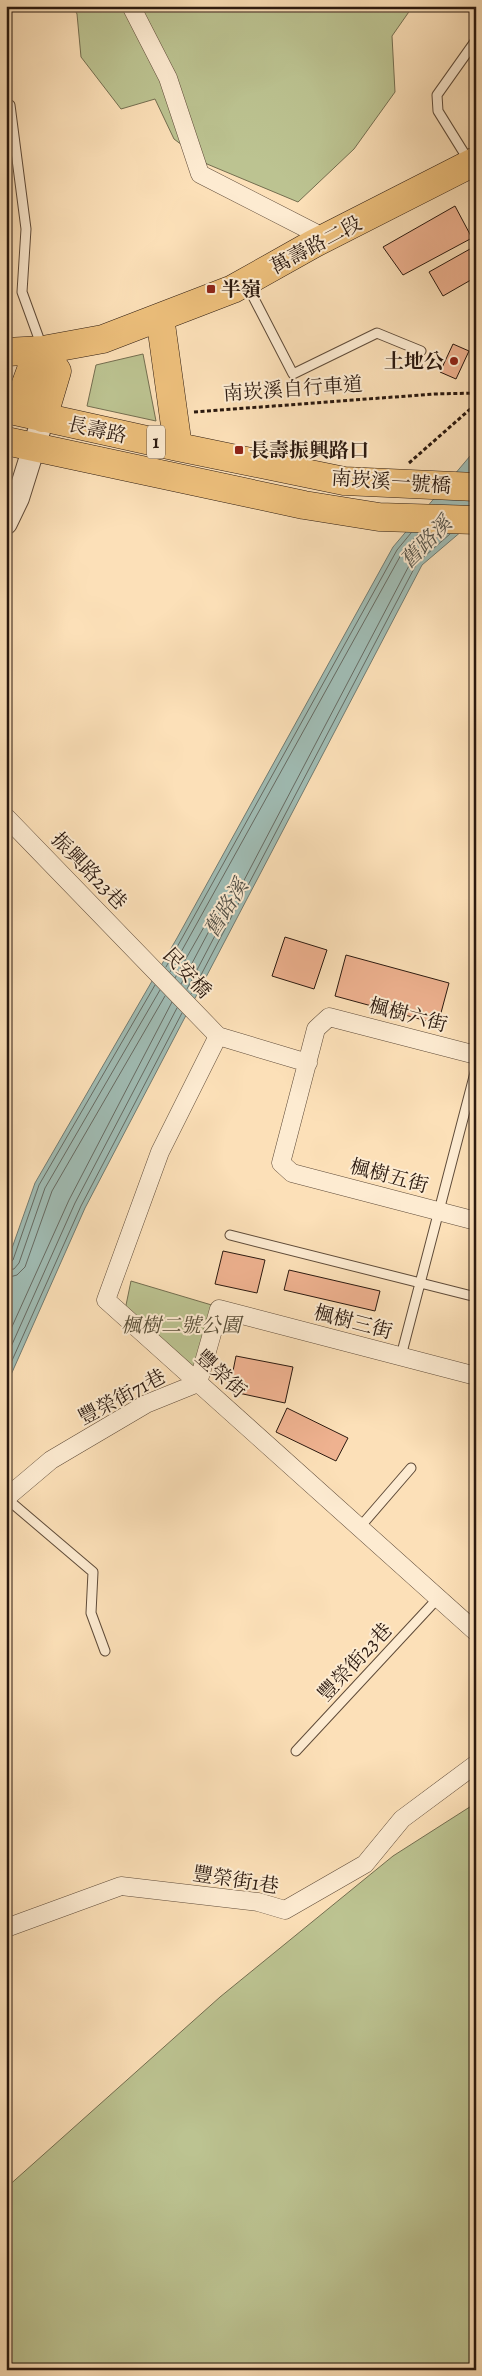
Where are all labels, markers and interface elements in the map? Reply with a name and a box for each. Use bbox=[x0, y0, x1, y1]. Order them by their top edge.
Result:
street label: 萬壽路二段 bbox=[266, 210, 366, 280]
place label: 半嶺 bbox=[221, 276, 261, 303]
marker: 半嶺 bbox=[205, 283, 217, 295]
place label: 土地公 bbox=[384, 348, 444, 375]
marker: 土地公 bbox=[448, 355, 460, 367]
street label: 南崁溪自行車道 bbox=[222, 371, 364, 407]
street label: 長壽路 bbox=[65, 411, 129, 449]
road number: 1 bbox=[147, 426, 165, 458]
place label: 長壽振興路口 bbox=[249, 437, 369, 464]
marker: 長壽振興路口 bbox=[233, 444, 245, 456]
street label: 南崁溪一號橋 bbox=[330, 464, 452, 500]
water label: 舊路溪 bbox=[394, 508, 460, 574]
street label: 振興路23巷 bbox=[45, 826, 133, 916]
water label: 舊路溪 bbox=[197, 872, 256, 942]
street label: 民安橋 bbox=[157, 942, 217, 1004]
street label: 楓樹六街 bbox=[366, 992, 450, 1038]
street label: 楓樹五街 bbox=[347, 1153, 431, 1199]
street label: 楓樹三街 bbox=[311, 1299, 395, 1345]
park label: 楓樹二號公園 bbox=[121, 1312, 244, 1339]
street label: 豐榮街 bbox=[190, 1344, 252, 1404]
street label: 豐榮街71巷 bbox=[74, 1363, 170, 1431]
street label: 豐榮街23巷 bbox=[312, 1617, 398, 1707]
street label: 豐榮街1巷 bbox=[191, 1860, 281, 1900]

